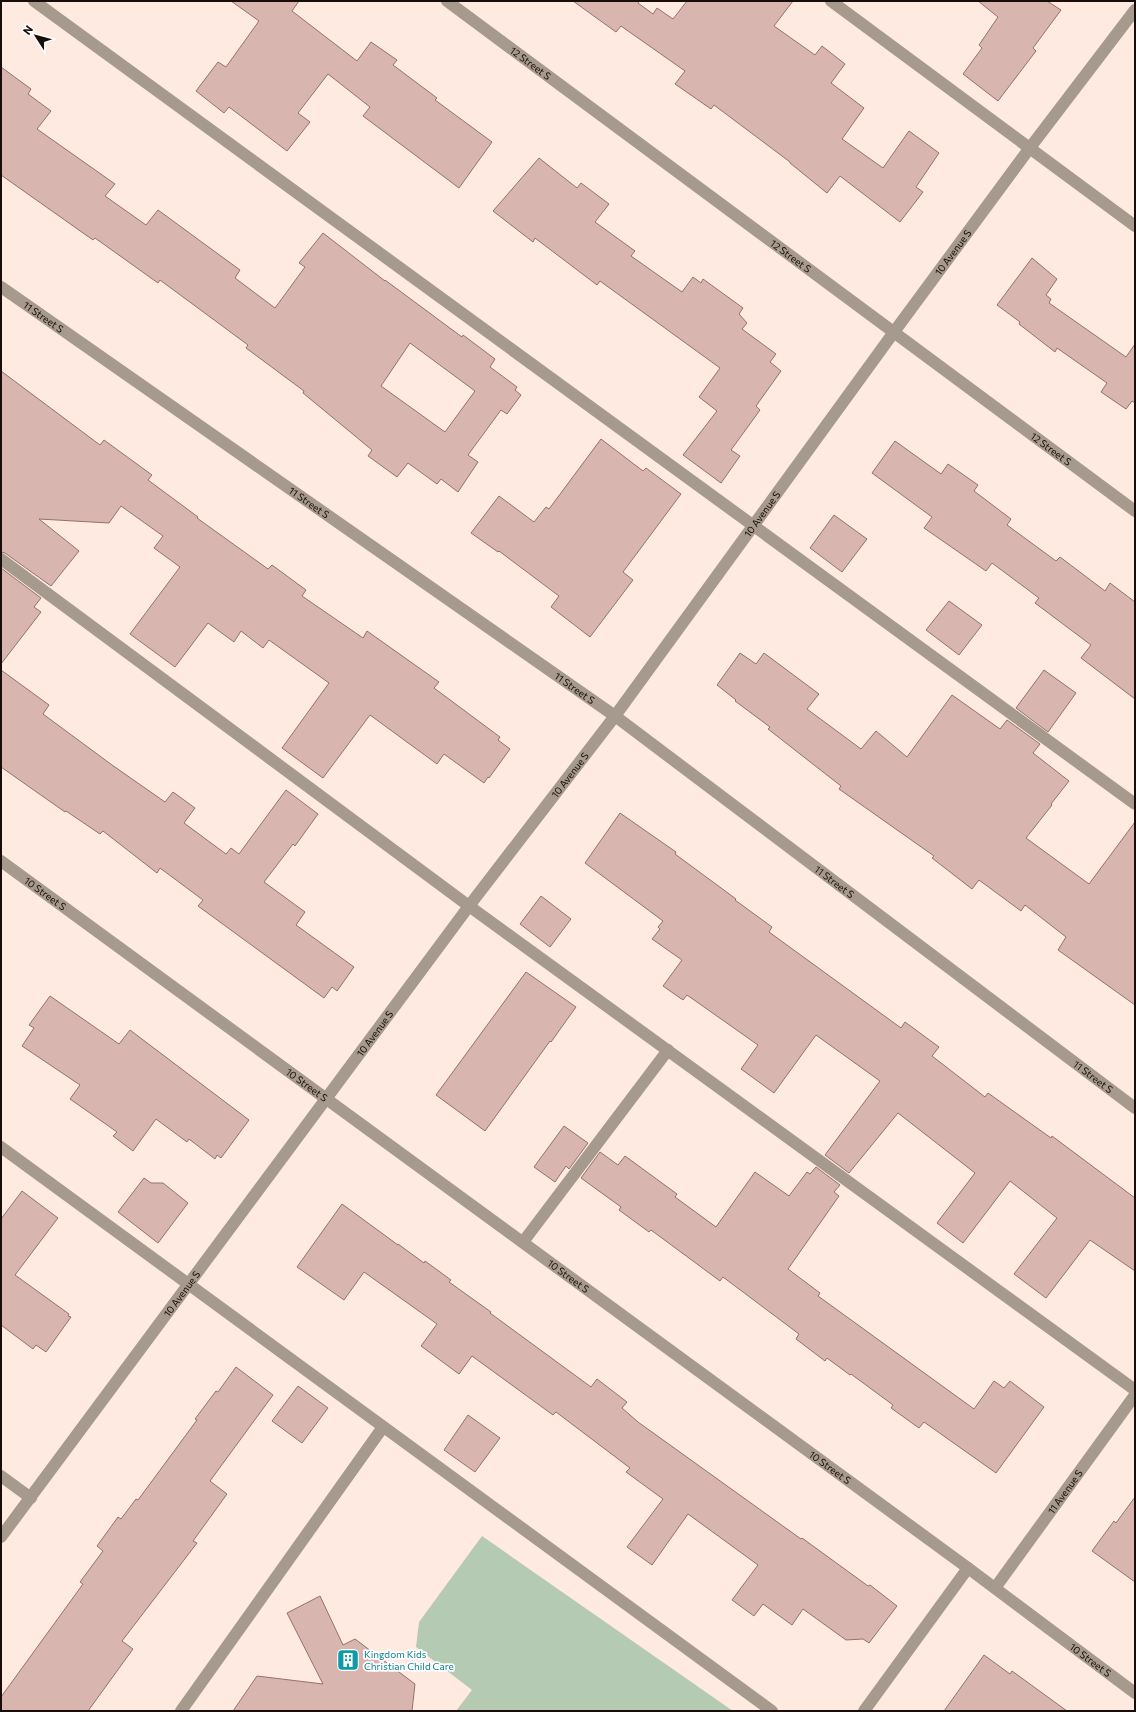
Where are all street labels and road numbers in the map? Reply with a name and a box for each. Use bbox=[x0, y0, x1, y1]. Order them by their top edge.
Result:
street label: 12 Street S bbox=[508, 44, 553, 82]
street label: 10 Avenue S bbox=[932, 227, 974, 277]
street label: 12 Street S bbox=[768, 237, 814, 275]
street label: 11 Street S bbox=[21, 299, 66, 335]
street label: 12 Street S bbox=[1028, 430, 1074, 468]
street label: 11 Street S bbox=[287, 484, 332, 521]
street label: 10 Avenue S bbox=[741, 488, 783, 539]
street label: 11 Street S bbox=[552, 670, 597, 706]
street label: 10 Avenue S bbox=[549, 750, 591, 800]
street label: 11 Street S bbox=[812, 863, 857, 900]
street label: 10 Street S bbox=[22, 874, 69, 913]
street label: 10 Avenue S bbox=[354, 1008, 395, 1059]
street label: 11 Street S bbox=[1071, 1058, 1116, 1095]
street label: 10 Street S bbox=[284, 1065, 330, 1104]
street label: 10 Street S bbox=[545, 1257, 592, 1295]
street label: 10 Avenue S bbox=[161, 1268, 202, 1319]
street label: 10 Street S bbox=[807, 1448, 853, 1486]
street label: 11 Avenue S bbox=[1045, 1467, 1085, 1516]
street label: 10 Street S bbox=[1067, 1640, 1114, 1679]

